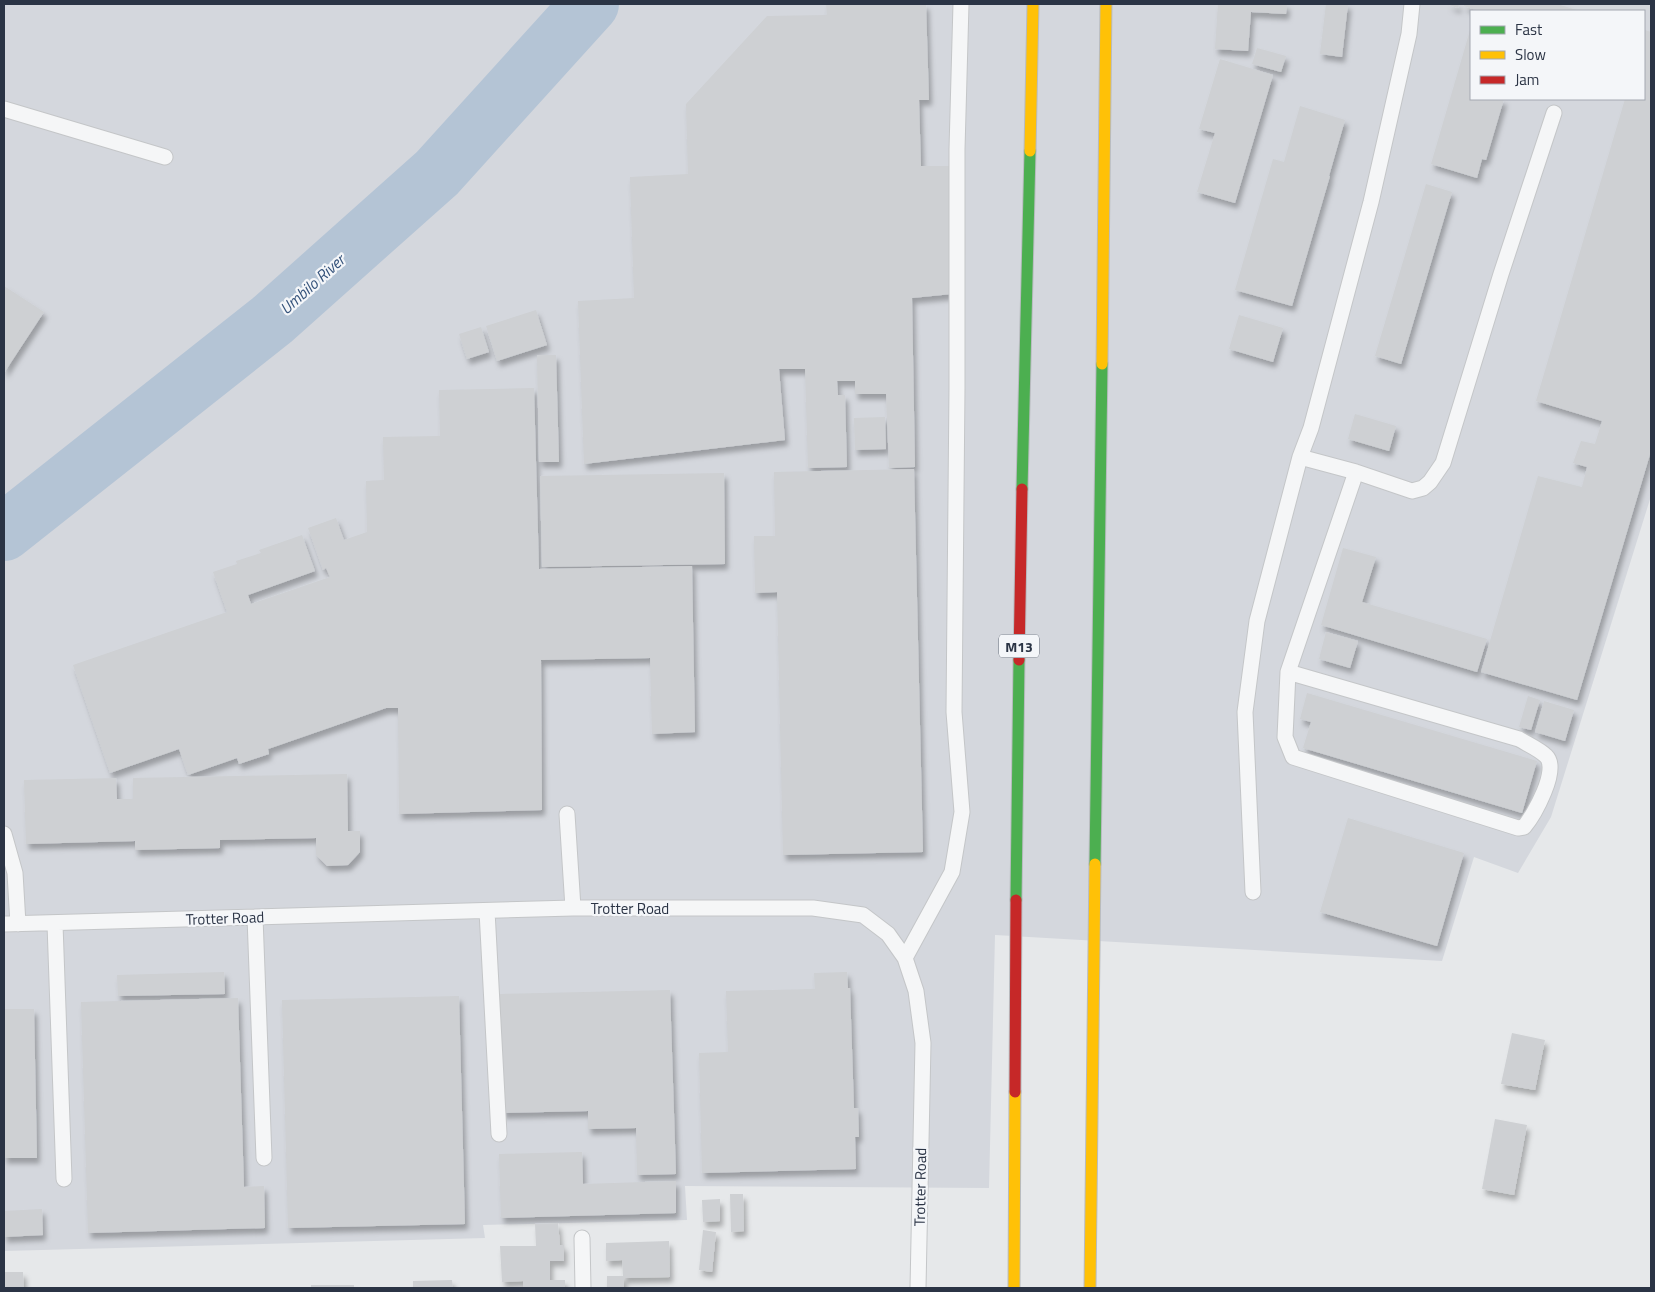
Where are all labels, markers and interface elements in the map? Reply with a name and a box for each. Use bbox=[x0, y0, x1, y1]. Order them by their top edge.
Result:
legend bbox=[1470, 10, 1645, 100]
text: Fast bbox=[1515, 18, 1543, 41]
text: Slow bbox=[1515, 43, 1546, 66]
text: Jam bbox=[1515, 68, 1539, 91]
water label: Umbilo River bbox=[274, 247, 351, 320]
road number: M13 bbox=[999, 634, 1039, 658]
street label: Trotter Road bbox=[591, 897, 669, 920]
street label: Trotter Road bbox=[185, 905, 265, 931]
street label: Trotter Road bbox=[908, 1148, 932, 1226]

